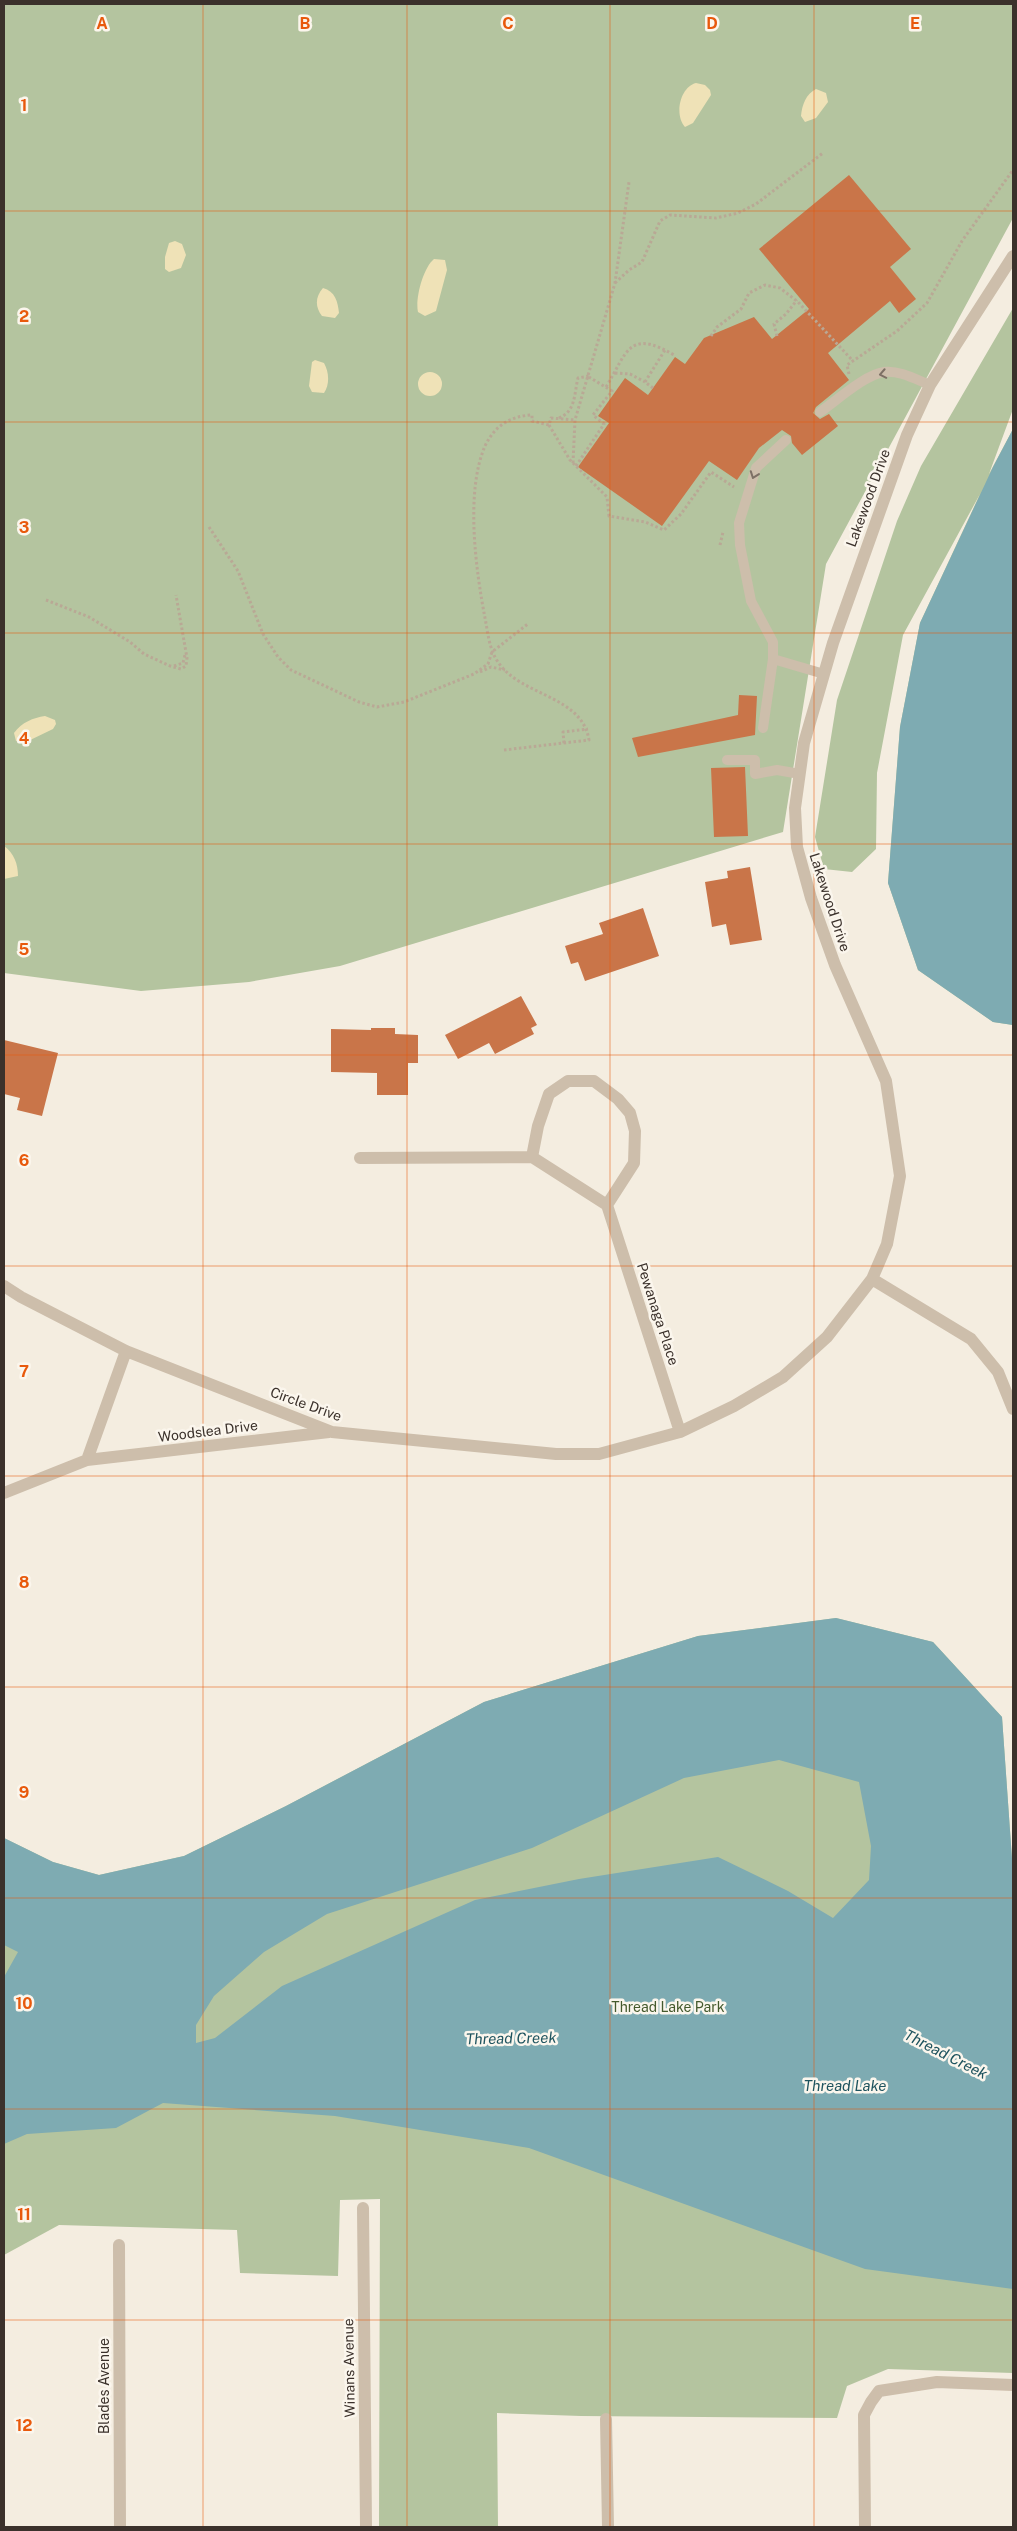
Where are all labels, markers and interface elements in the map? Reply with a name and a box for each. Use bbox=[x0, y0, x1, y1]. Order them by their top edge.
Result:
text: A bbox=[96, 14, 108, 33]
text: B bbox=[300, 14, 311, 33]
text: C bbox=[502, 14, 514, 33]
text: D bbox=[706, 14, 718, 33]
text: E bbox=[910, 14, 920, 33]
text: 1 bbox=[21, 96, 27, 115]
text: 2 bbox=[19, 307, 29, 326]
one-way arrow bbox=[879, 369, 888, 379]
street label: Lakewood Drive bbox=[843, 447, 893, 549]
one-way arrow bbox=[750, 470, 760, 479]
text: 3 bbox=[19, 518, 29, 537]
text: 4 bbox=[19, 729, 30, 748]
street label: Lakewood Drive bbox=[807, 851, 854, 953]
text: 5 bbox=[19, 940, 30, 959]
text: 6 bbox=[19, 1151, 29, 1170]
street label: Pewanaga Place bbox=[634, 1261, 682, 1367]
text: 7 bbox=[19, 1362, 29, 1381]
street label: Circle Drive bbox=[268, 1384, 344, 1424]
street label: Woodslea Drive bbox=[157, 1417, 259, 1445]
text: 8 bbox=[19, 1573, 30, 1592]
text: 9 bbox=[19, 1783, 29, 1802]
text: 10 bbox=[15, 1994, 33, 2013]
park label: Thread Lake Park bbox=[611, 1999, 725, 2015]
water label: Thread Creek bbox=[902, 2026, 991, 2083]
water label: Thread Creek bbox=[465, 2029, 557, 2047]
water label: Thread Lake bbox=[804, 2077, 886, 2094]
text: 11 bbox=[17, 2205, 31, 2224]
street label: Winans Avenue bbox=[340, 2318, 358, 2418]
street label: Blades Avenue bbox=[96, 2338, 112, 2434]
text: 12 bbox=[15, 2416, 33, 2435]

